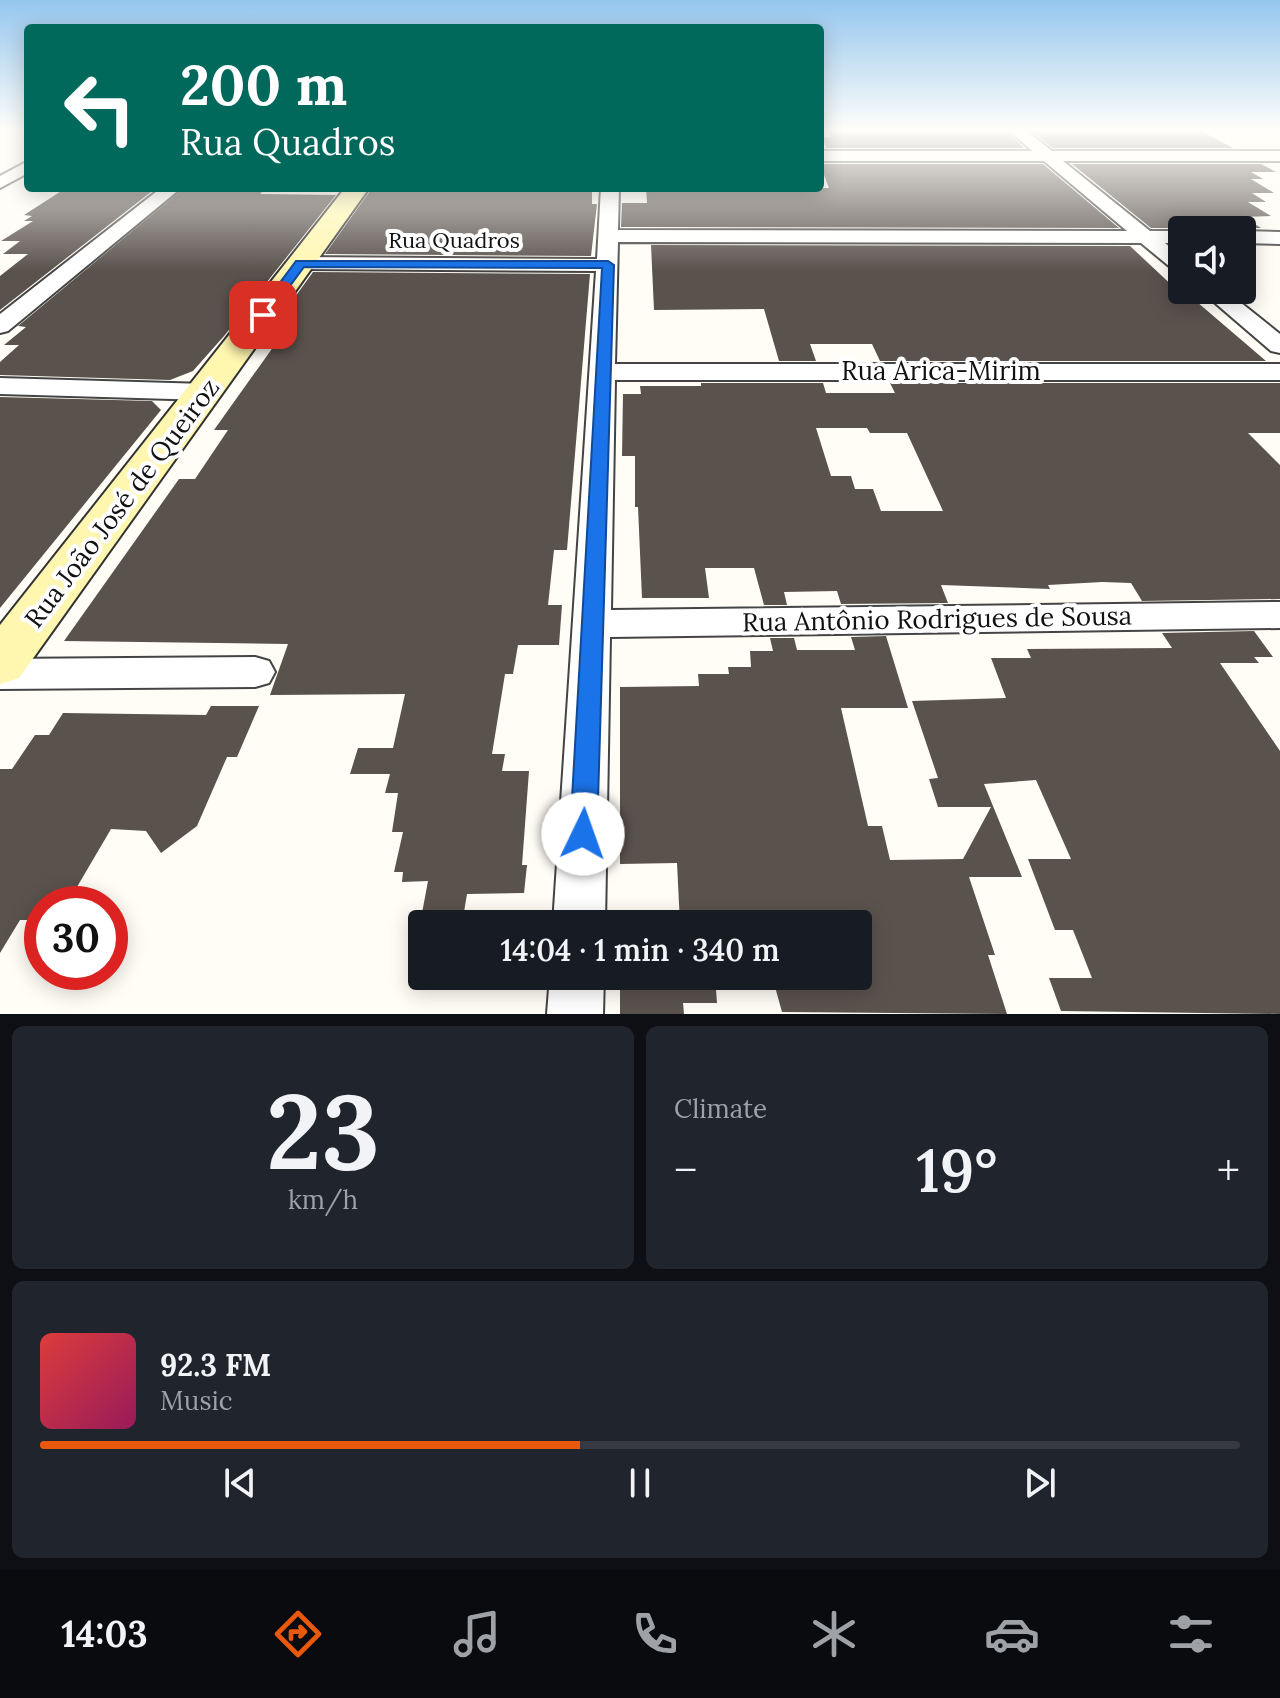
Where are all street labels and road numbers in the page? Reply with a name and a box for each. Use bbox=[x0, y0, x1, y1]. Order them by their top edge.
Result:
street label: Rua Quadros bbox=[388, 226, 520, 254]
street label: Rua Arica-Mirim bbox=[841, 354, 1041, 387]
street label: Rua João José de Queiroz bbox=[17, 371, 226, 634]
street label: Rua Antônio Rodrigues de Sousa bbox=[742, 599, 1132, 638]

